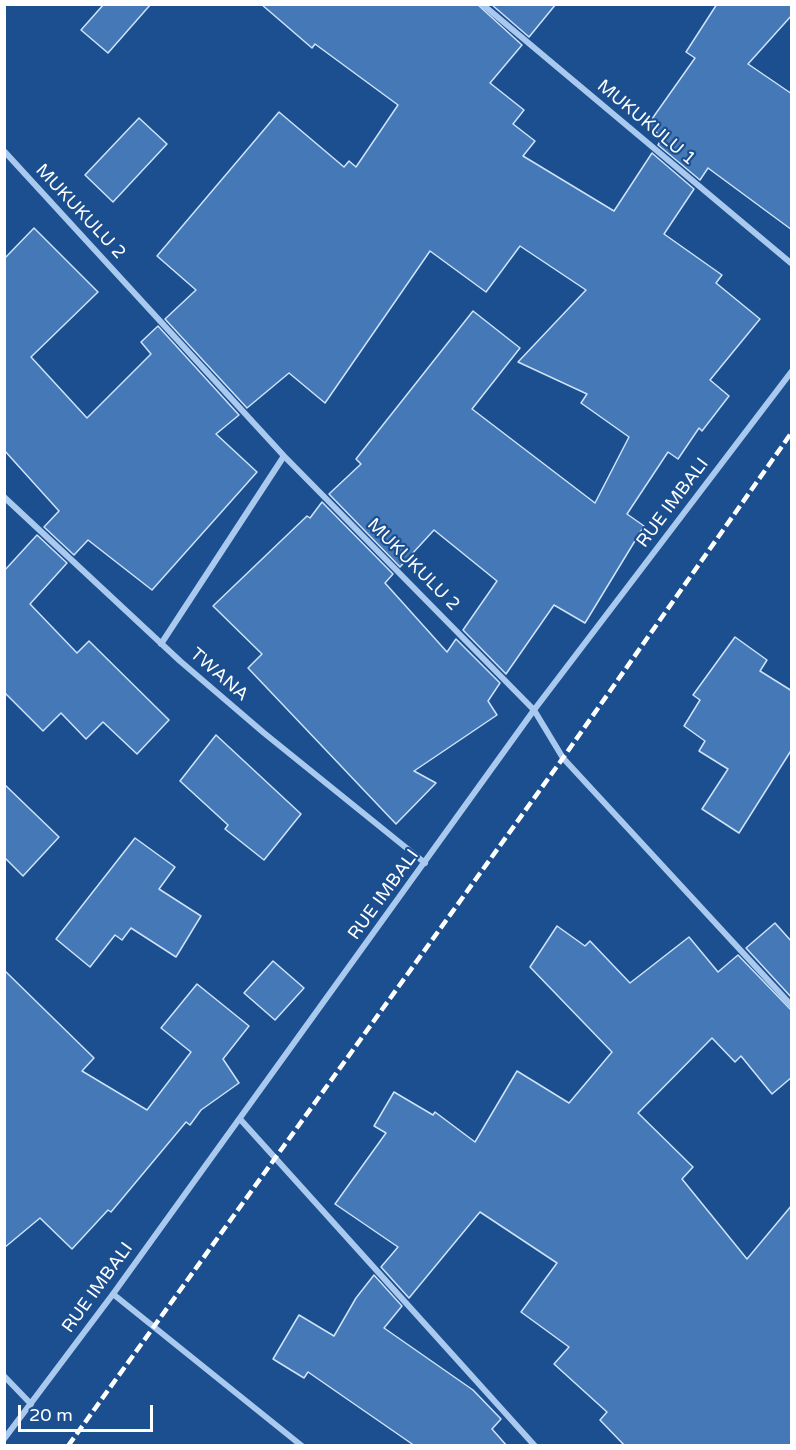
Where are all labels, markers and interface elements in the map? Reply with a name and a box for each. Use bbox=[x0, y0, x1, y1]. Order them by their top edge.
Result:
street label: MUKUKULU 1 bbox=[592, 75, 700, 171]
street label: MUKUKULU 2 bbox=[30, 160, 130, 264]
street label: RUE IMBALI bbox=[632, 454, 714, 552]
street label: MUKUKULU 2 bbox=[362, 514, 464, 616]
street label: TWANA bbox=[185, 644, 253, 706]
street label: RUE IMBALI bbox=[344, 846, 424, 944]
street label: RUE IMBALI bbox=[58, 1239, 138, 1337]
scale bar bbox=[21, 1393, 156, 1431]
text: 20 m bbox=[29, 1404, 73, 1426]

